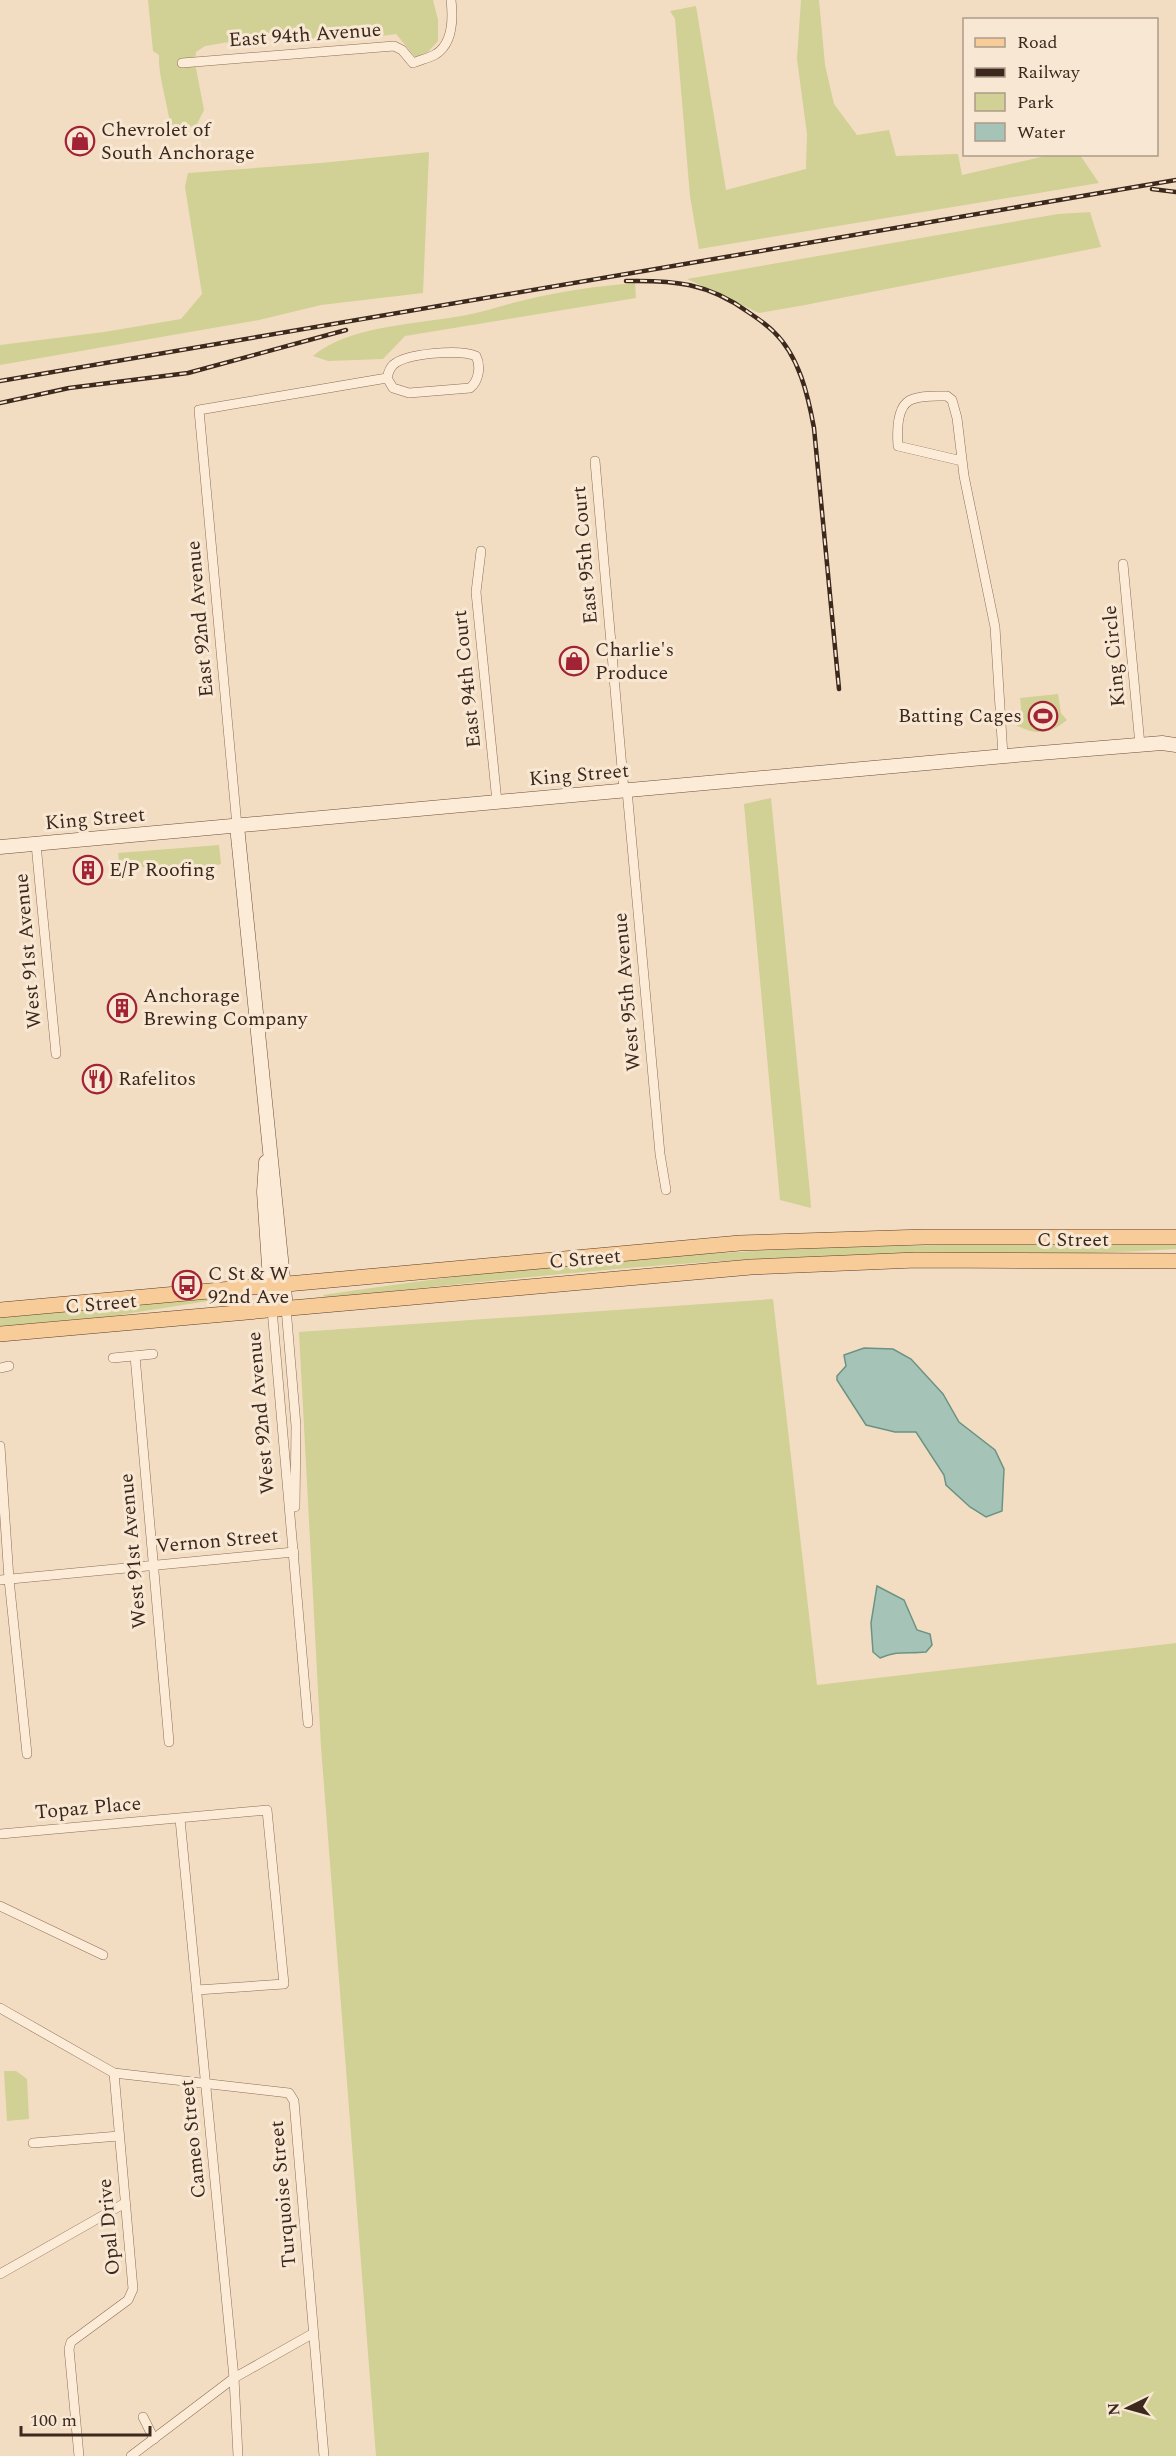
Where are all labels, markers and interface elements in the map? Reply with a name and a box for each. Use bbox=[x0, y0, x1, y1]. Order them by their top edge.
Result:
street label: East 94th Avenue bbox=[228, 15, 382, 55]
legend bbox=[963, 18, 1158, 156]
text: Road bbox=[1017, 29, 1058, 56]
text: Railway bbox=[1017, 59, 1081, 86]
text: Park bbox=[1017, 89, 1054, 116]
place label: Chevrolet of South Anchorage bbox=[101, 115, 255, 168]
text: Water bbox=[1017, 119, 1065, 146]
shop icon: Chevrolet of South Anchorage bbox=[64, 125, 96, 157]
street label: East 95th Court bbox=[564, 485, 606, 625]
street label: East 92nd Avenue bbox=[178, 539, 222, 699]
street label: King Circle bbox=[1095, 604, 1133, 708]
street label: East 94th Court bbox=[445, 608, 489, 750]
place label: Charlie's Produce bbox=[595, 635, 674, 688]
shop icon: Charlie's Produce bbox=[558, 645, 590, 677]
sports icon: Batting Cages bbox=[1027, 700, 1059, 732]
place label: Batting Cages bbox=[898, 701, 1022, 731]
street label: King Street bbox=[528, 756, 630, 794]
street label: King Street bbox=[44, 800, 146, 838]
building icon: E/P Roofing bbox=[72, 854, 104, 886]
place label: E/P Roofing bbox=[109, 855, 215, 885]
street label: West 91st Avenue bbox=[6, 872, 50, 1030]
street label: West 95th Avenue bbox=[605, 911, 649, 1073]
place label: Anchorage Brewing Company bbox=[143, 981, 309, 1034]
building icon: Anchorage Brewing Company bbox=[106, 992, 138, 1024]
restaurant icon: Rafelitos bbox=[81, 1063, 113, 1095]
place label: Rafelitos bbox=[118, 1064, 196, 1094]
street label: C Street bbox=[1037, 1225, 1109, 1255]
street label: C Street bbox=[548, 1241, 622, 1277]
place label: C St & W 92nd Ave bbox=[208, 1259, 289, 1312]
bus stop icon: C St & W 92nd Ave bbox=[171, 1269, 203, 1301]
street label: C Street bbox=[64, 1286, 138, 1322]
street label: West 92nd Avenue bbox=[239, 1330, 283, 1496]
street label: West 91st Avenue bbox=[111, 1472, 155, 1630]
street label: Vernon Street bbox=[154, 1521, 280, 1561]
street label: Topaz Place bbox=[34, 1788, 142, 1828]
street label: Cameo Street bbox=[172, 2078, 214, 2200]
street label: Turquoise Street bbox=[262, 2119, 304, 2269]
street label: Opal Drive bbox=[90, 2177, 128, 2277]
north arrow bbox=[1098, 2378, 1158, 2438]
scale bar bbox=[21, 2399, 150, 2437]
text: N bbox=[1102, 2402, 1127, 2417]
text: 100 m bbox=[30, 2407, 77, 2434]

